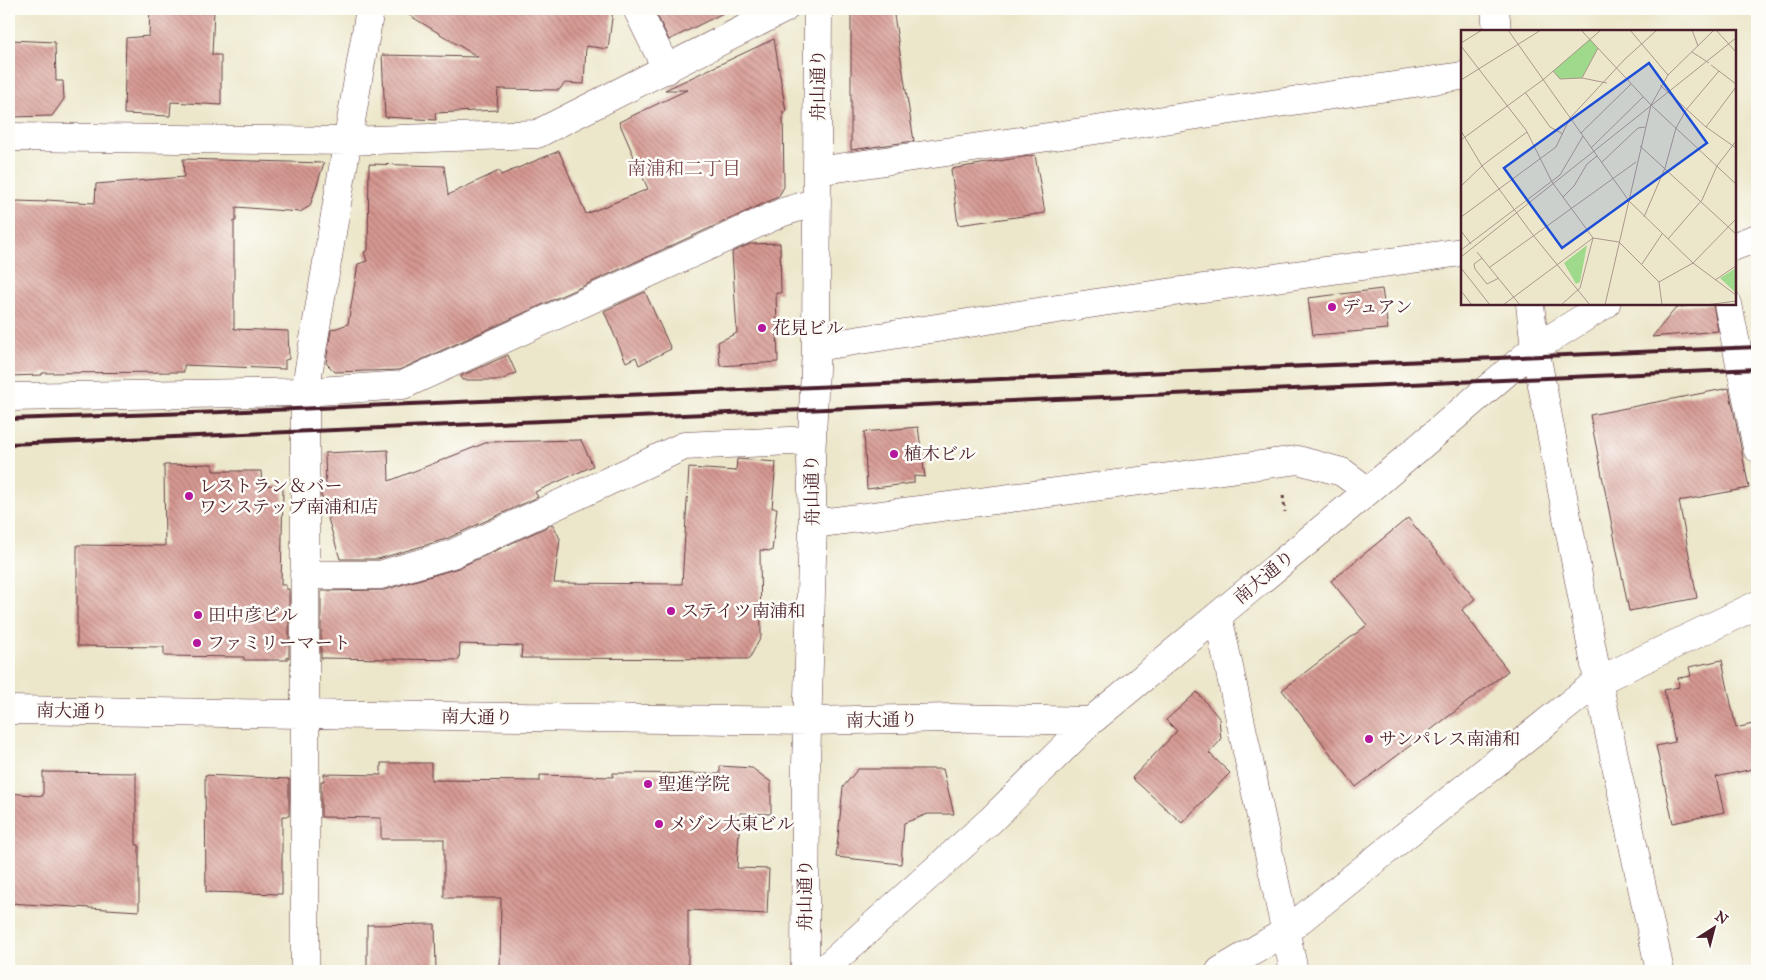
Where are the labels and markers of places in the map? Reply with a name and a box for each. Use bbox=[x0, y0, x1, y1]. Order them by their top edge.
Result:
place label: デュアン bbox=[1342, 296, 1413, 318]
marker: デュアン bbox=[1326, 301, 1338, 313]
place label: 花見ビル bbox=[772, 317, 844, 339]
marker: 花見ビル bbox=[756, 322, 768, 334]
place label: 植木ビル bbox=[904, 443, 976, 465]
marker: 植木ビル bbox=[888, 448, 900, 460]
place label: レストラン＆バー ワンステップ南浦和店 bbox=[199, 475, 378, 518]
marker: レストラン＆バー ワンステップ南浦和店 bbox=[183, 490, 195, 502]
place label: ステイツ南浦和 bbox=[681, 600, 805, 622]
place label: 田中彦ビル bbox=[208, 604, 298, 626]
marker: ステイツ南浦和 bbox=[665, 605, 677, 617]
marker: 田中彦ビル bbox=[192, 609, 204, 621]
place label: ファミリーマート bbox=[207, 632, 351, 654]
marker: ファミリーマート bbox=[191, 637, 203, 649]
place label: サンパレス南浦和 bbox=[1379, 728, 1520, 750]
marker: サンパレス南浦和 bbox=[1363, 733, 1375, 745]
place label: 聖進学院 bbox=[658, 773, 730, 795]
marker: 聖進学院 bbox=[642, 778, 654, 790]
place label: メゾン大東ビル bbox=[669, 813, 794, 835]
marker: メゾン大東ビル bbox=[653, 818, 665, 830]

